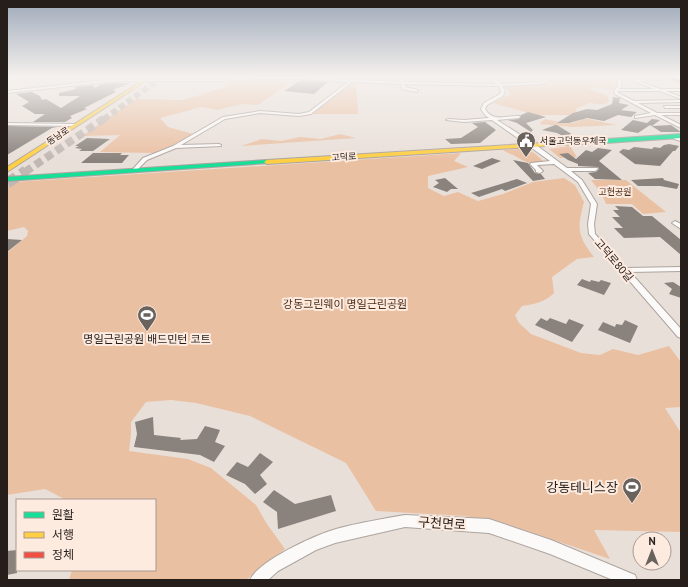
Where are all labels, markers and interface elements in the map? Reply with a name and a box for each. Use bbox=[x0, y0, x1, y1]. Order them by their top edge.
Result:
street label: 동남로 bbox=[44, 124, 71, 147]
public building icon: 서울고덕동우체국 bbox=[515, 130, 537, 158]
place label: 서울고덕동우체국 bbox=[540, 135, 607, 146]
street label: 고덕로 bbox=[331, 150, 357, 163]
park label: 고현공원 bbox=[598, 186, 632, 197]
street label: 고덕로80길 bbox=[592, 236, 636, 284]
park label: 강동그린웨이 명일근린공원 bbox=[283, 297, 407, 311]
sports icon: 명일근린공원 배드민턴 코트 bbox=[136, 304, 158, 332]
place label: 명일근린공원 배드민턴 코트 bbox=[83, 332, 211, 346]
sports icon: 강동테니스장 bbox=[621, 476, 643, 504]
place label: 강동테니스장 bbox=[546, 479, 618, 496]
legend bbox=[16, 499, 156, 571]
text: 원활 bbox=[52, 507, 74, 522]
street label: 구천면로 bbox=[418, 513, 466, 534]
text: 서행 bbox=[52, 527, 74, 542]
north arrow bbox=[632, 531, 672, 571]
text: N bbox=[648, 534, 656, 548]
text: 정체 bbox=[52, 547, 74, 562]

